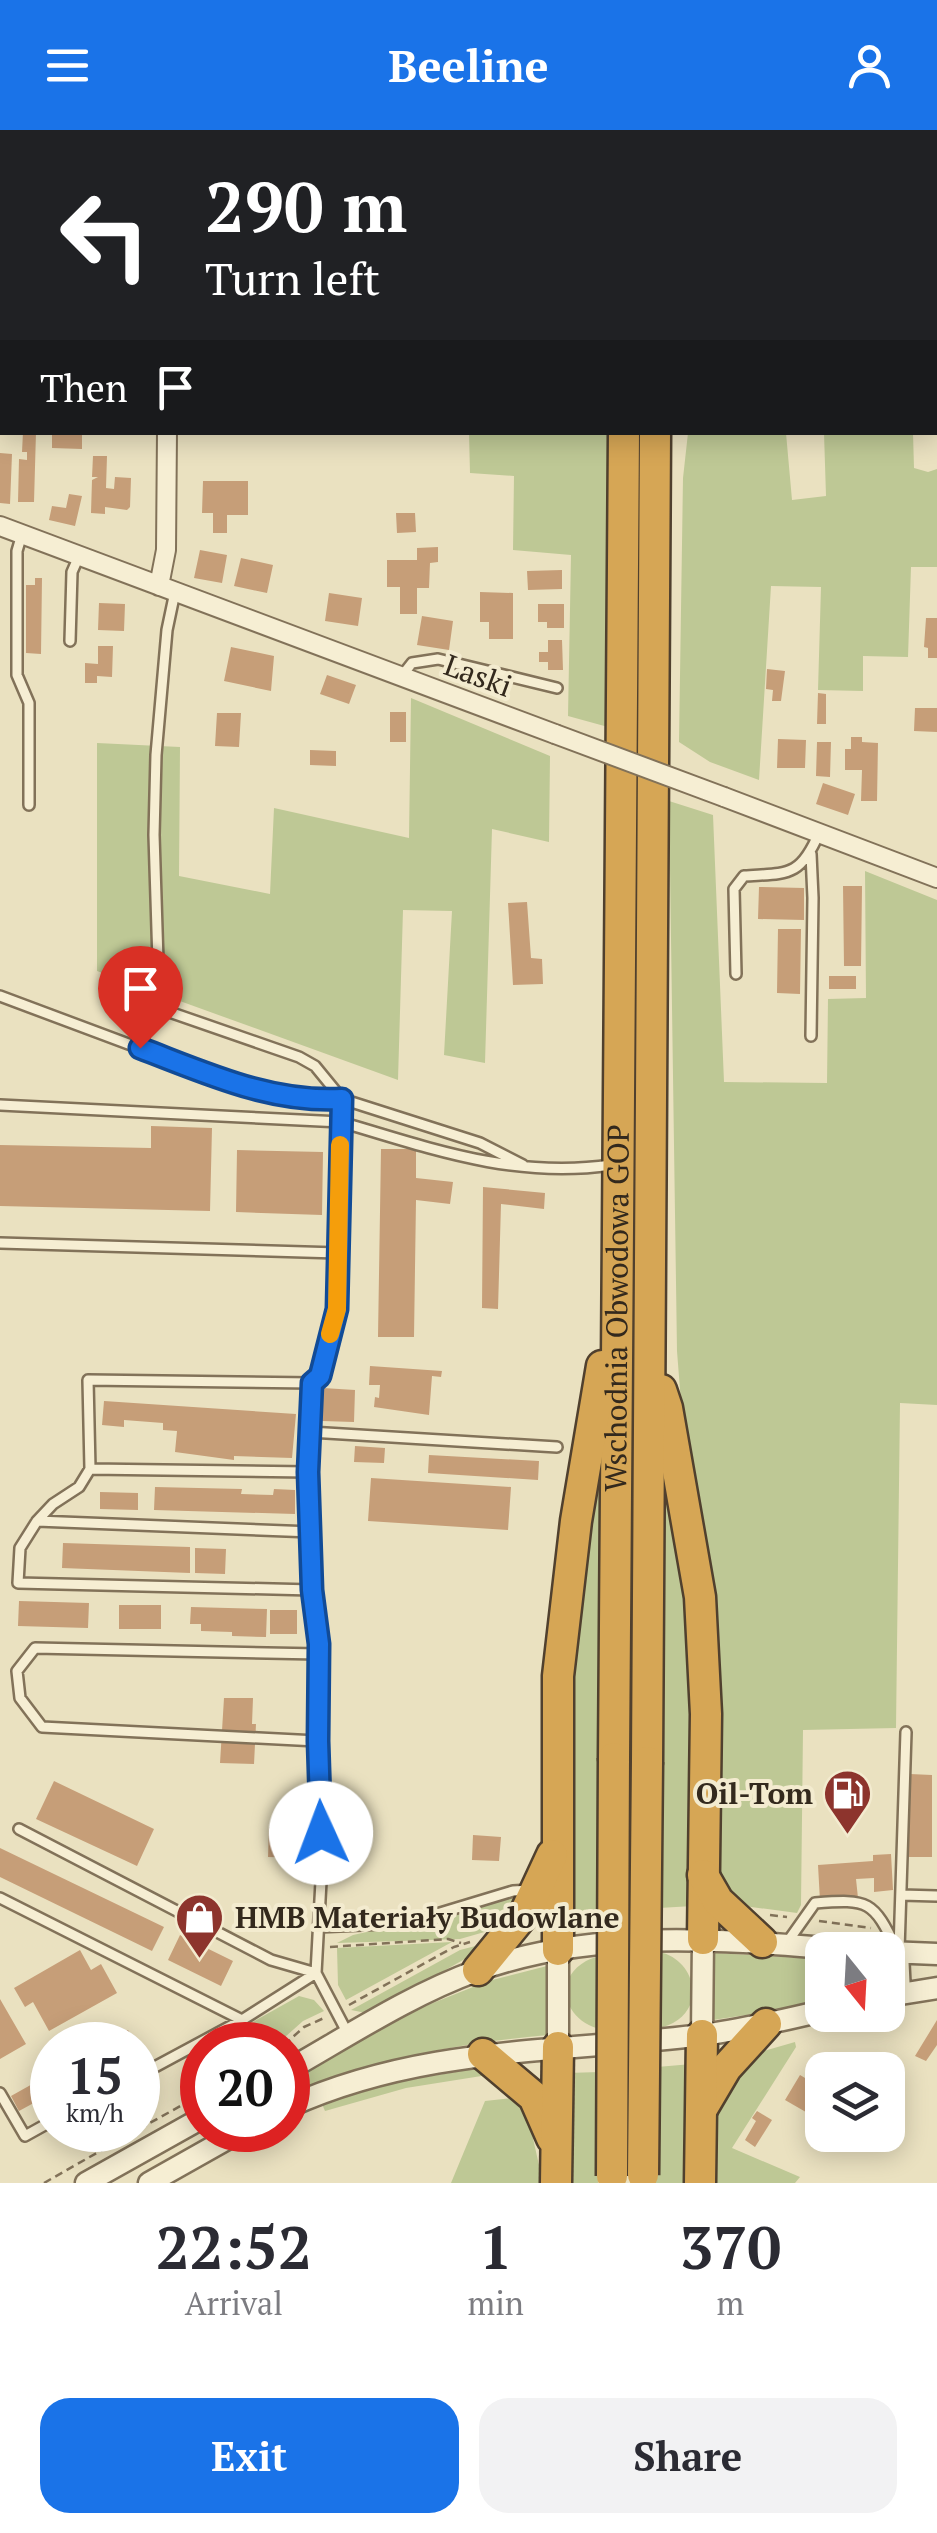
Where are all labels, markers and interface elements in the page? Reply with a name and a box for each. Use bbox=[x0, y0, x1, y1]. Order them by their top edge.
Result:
text: Beeline bbox=[388, 35, 549, 95]
icon: menu bbox=[40, 38, 95, 93]
icon: person bbox=[842, 38, 897, 93]
text: 290 m bbox=[205, 159, 407, 252]
icon: left bbox=[40, 170, 170, 300]
text: Turn left bbox=[205, 248, 380, 308]
icon: arrive bbox=[148, 360, 203, 415]
text: Then bbox=[40, 363, 128, 413]
street label: Laski bbox=[439, 644, 518, 706]
pin bbox=[98, 946, 183, 1049]
icon: arrive bbox=[113, 961, 168, 1016]
street label: Wschodnia Obwodowa GOP bbox=[595, 1124, 638, 1492]
fuel station icon: Oil-Tom bbox=[822, 1768, 874, 1836]
place label: Oil-Tom bbox=[696, 1773, 813, 1813]
position arrow bbox=[269, 1781, 373, 1885]
shop icon: HMB Materiały Budowlane bbox=[174, 1892, 226, 1960]
place label: HMB Materiały Budowlane bbox=[235, 1897, 620, 1937]
north arrow bbox=[805, 1932, 905, 2032]
map controls bbox=[805, 1932, 905, 2152]
speed limit sign: 20 bbox=[180, 2022, 310, 2152]
text: 15 bbox=[67, 2042, 123, 2108]
button: layers bbox=[805, 2052, 905, 2152]
text: km/h bbox=[66, 2096, 124, 2129]
text: 22:52 bbox=[156, 2207, 312, 2286]
text: 1 bbox=[479, 2207, 513, 2286]
text: 370 bbox=[680, 2207, 781, 2286]
text: Arrival bbox=[185, 2282, 283, 2324]
text: min bbox=[468, 2282, 524, 2324]
text: m bbox=[717, 2282, 744, 2324]
button: Exit bbox=[40, 2398, 459, 2513]
button: Share bbox=[479, 2398, 897, 2513]

